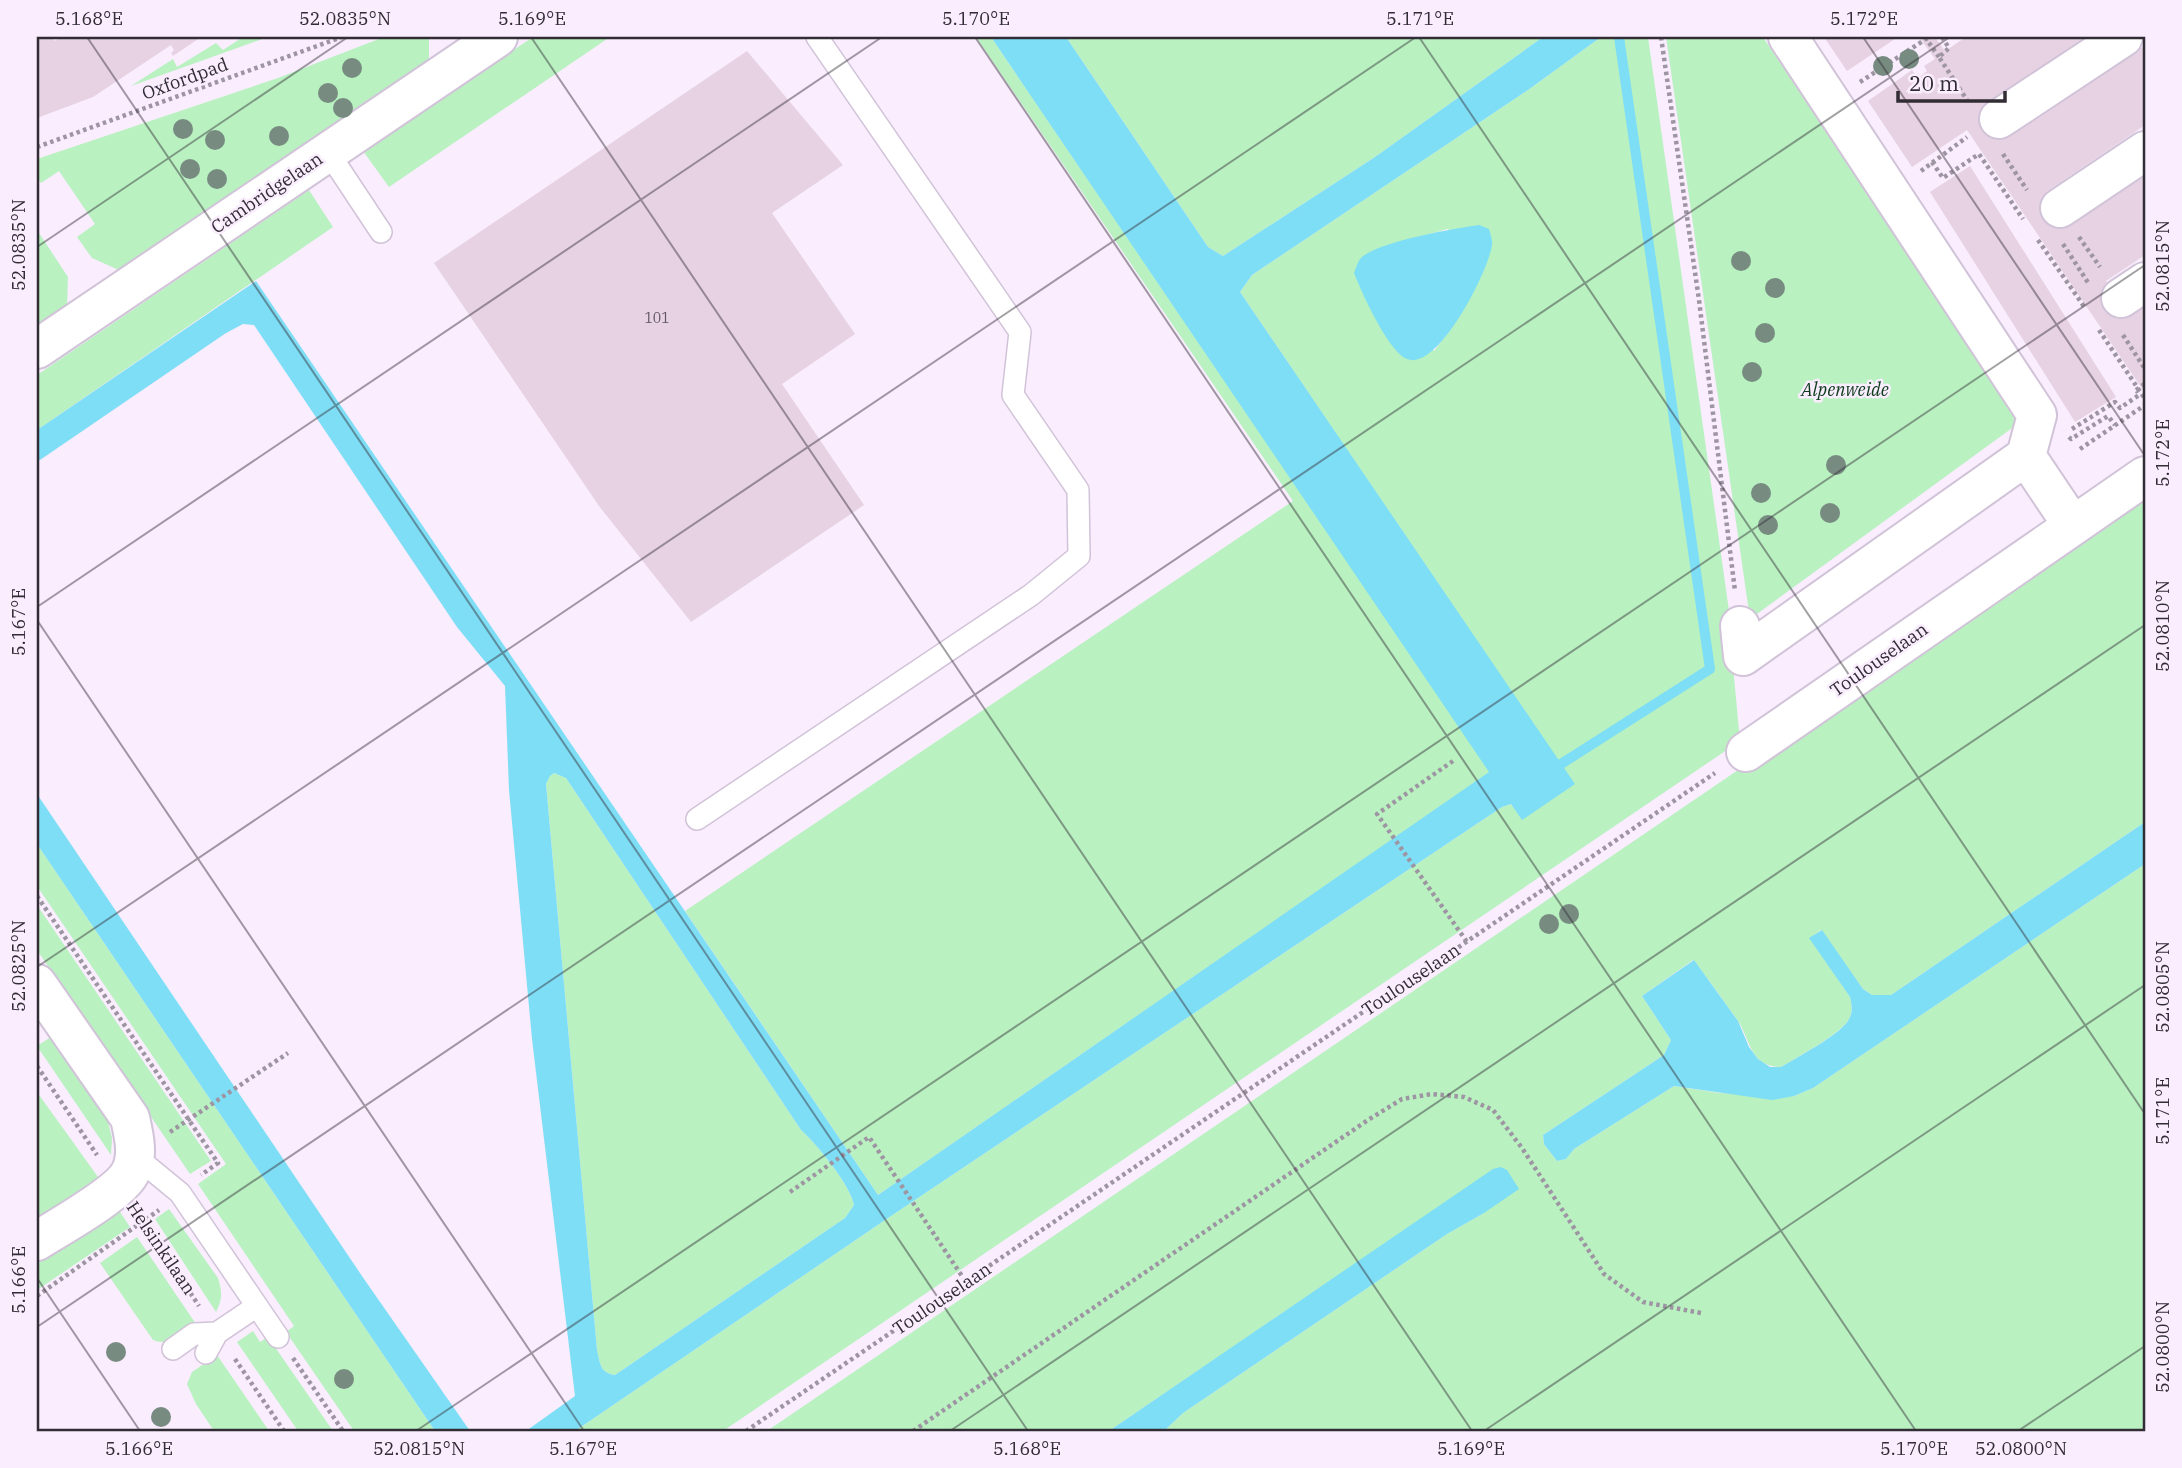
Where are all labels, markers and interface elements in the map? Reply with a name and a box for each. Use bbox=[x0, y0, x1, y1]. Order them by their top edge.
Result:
text: 5.168°E bbox=[55, 7, 123, 30]
text: 52.0835°N bbox=[299, 7, 391, 30]
text: 5.169°E bbox=[498, 7, 566, 30]
text: 5.170°E bbox=[942, 7, 1010, 30]
text: 5.171°E bbox=[1386, 7, 1454, 30]
text: 5.172°E bbox=[1830, 7, 1898, 30]
street label: Oxfordpad bbox=[139, 52, 231, 105]
scale bar bbox=[1898, 60, 2005, 104]
text: 20 m bbox=[1909, 69, 1959, 97]
street label: Cambridgelaan bbox=[207, 147, 327, 238]
text: 52.0835°N bbox=[7, 199, 30, 291]
text: 52.0815°N bbox=[2151, 220, 2174, 312]
house number: 101 bbox=[644, 309, 670, 327]
park label: Alpenweide bbox=[1800, 378, 1889, 401]
text: 5.172°E bbox=[2151, 419, 2174, 487]
text: 52.0810°N bbox=[2151, 580, 2174, 672]
text: 5.167°E bbox=[7, 588, 30, 656]
street label: Toulouselaan bbox=[1825, 618, 1932, 702]
text: 52.0825°N bbox=[7, 920, 30, 1012]
street label: Toulouselaan bbox=[1357, 938, 1464, 1021]
text: 52.0805°N bbox=[2151, 941, 2174, 1033]
text: 5.171°E bbox=[2151, 1077, 2174, 1145]
street label: Helsinkilaan bbox=[122, 1197, 201, 1299]
text: 5.166°E bbox=[7, 1246, 30, 1314]
street label: Toulouselaan bbox=[888, 1257, 995, 1340]
text: 52.0800°N bbox=[2151, 1301, 2174, 1393]
text: 5.166°E bbox=[105, 1437, 173, 1460]
text: 52.0815°N bbox=[373, 1437, 465, 1460]
text: 5.167°E bbox=[549, 1437, 617, 1460]
text: 5.168°E bbox=[993, 1437, 1061, 1460]
text: 5.169°E bbox=[1437, 1437, 1505, 1460]
text: 5.170°E bbox=[1880, 1437, 1948, 1460]
text: 52.0800°N bbox=[1975, 1437, 2067, 1460]

